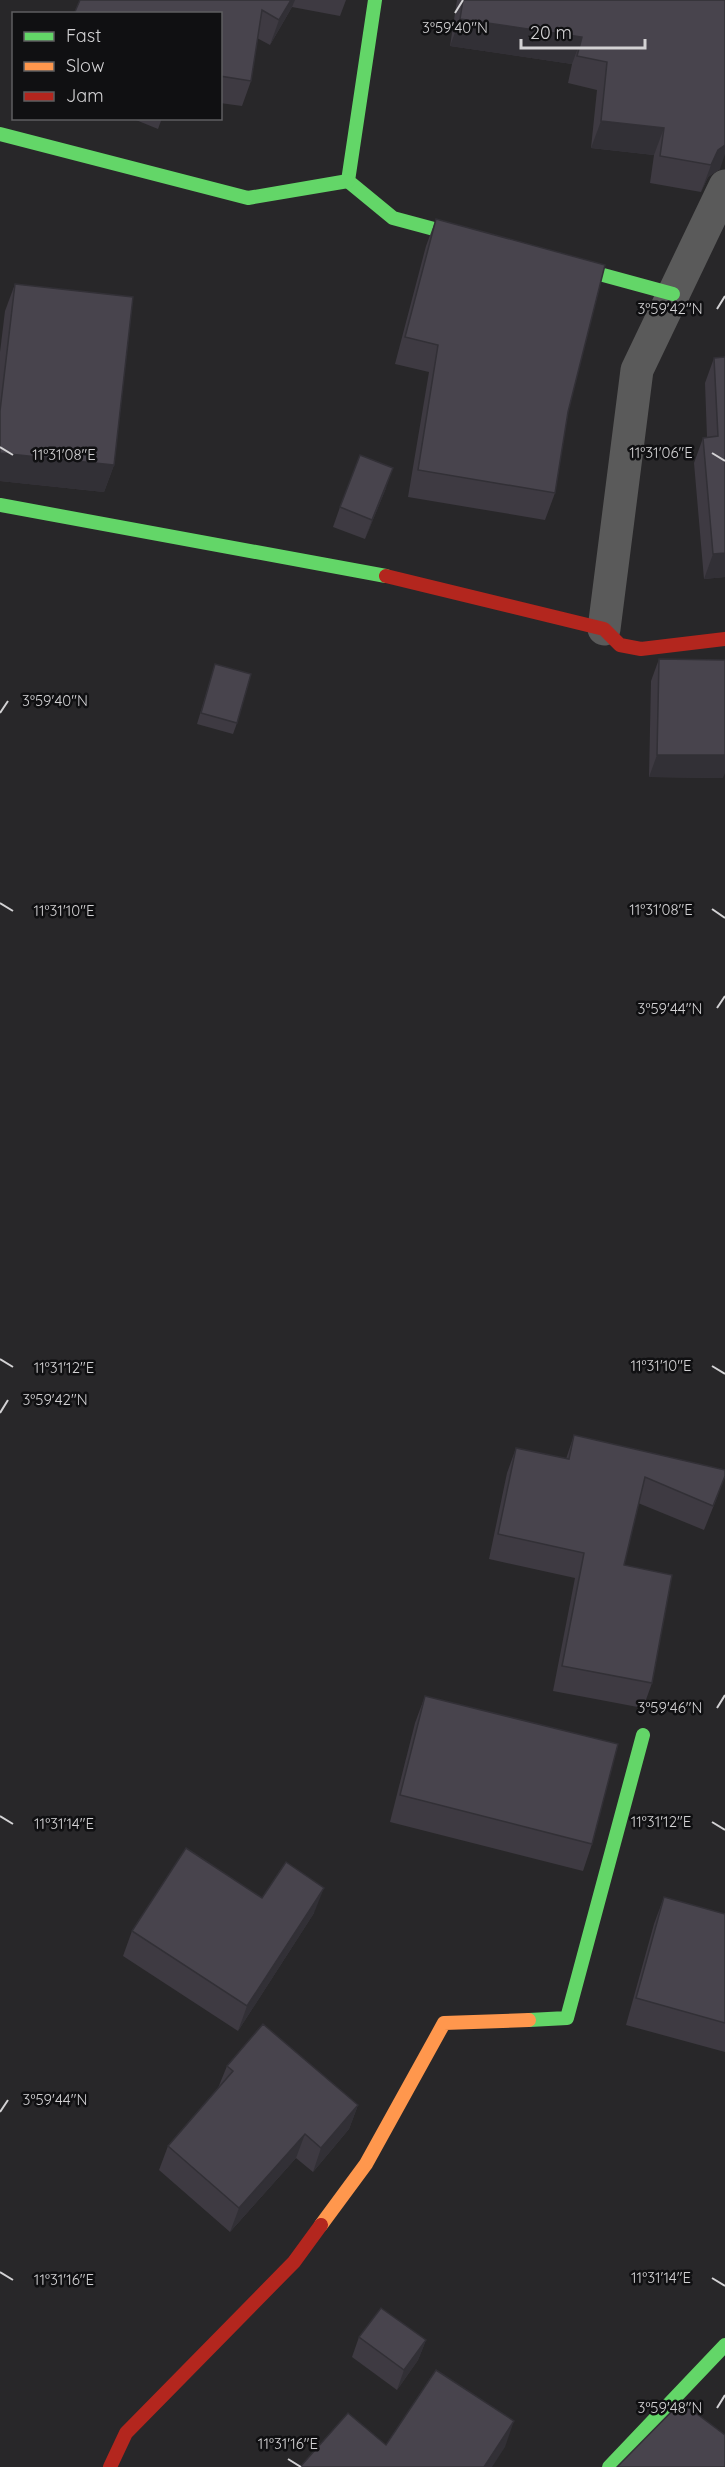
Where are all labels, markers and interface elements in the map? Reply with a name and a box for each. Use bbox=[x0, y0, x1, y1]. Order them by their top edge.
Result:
legend bbox=[12, 12, 222, 120]
scale bar bbox=[521, 12, 646, 50]
text: 3°59'40"N bbox=[422, 18, 488, 37]
text: 20 m bbox=[530, 21, 572, 44]
text: Fast bbox=[66, 24, 101, 47]
text: Slow bbox=[66, 54, 104, 77]
text: Jam bbox=[66, 84, 104, 107]
text: 3°59'42"N bbox=[637, 299, 703, 318]
text: 11°31'06"E bbox=[629, 443, 693, 462]
text: 11°31'08"E bbox=[32, 445, 96, 464]
text: 3°59'40"N bbox=[22, 691, 88, 710]
text: 11°31'08"E bbox=[629, 900, 693, 919]
text: 11°31'10"E bbox=[33, 901, 95, 920]
text: 3°59'44"N bbox=[638, 999, 702, 1018]
text: 11°31'10"E bbox=[630, 1356, 692, 1375]
text: 11°31'12"E bbox=[34, 1358, 94, 1377]
text: 3°59'42"N bbox=[22, 1390, 88, 1409]
text: 3°59'46"N bbox=[638, 1698, 702, 1717]
text: 11°31'12"E bbox=[631, 1812, 691, 1831]
text: 11°31'14"E bbox=[34, 1814, 94, 1833]
text: 3°59'44"N bbox=[23, 2090, 87, 2109]
text: 11°31'14"E bbox=[631, 2268, 691, 2287]
text: 11°31'16"E bbox=[34, 2270, 94, 2289]
text: 3°59'48"N bbox=[638, 2398, 702, 2417]
text: 11°31'16"E bbox=[258, 2434, 318, 2453]

